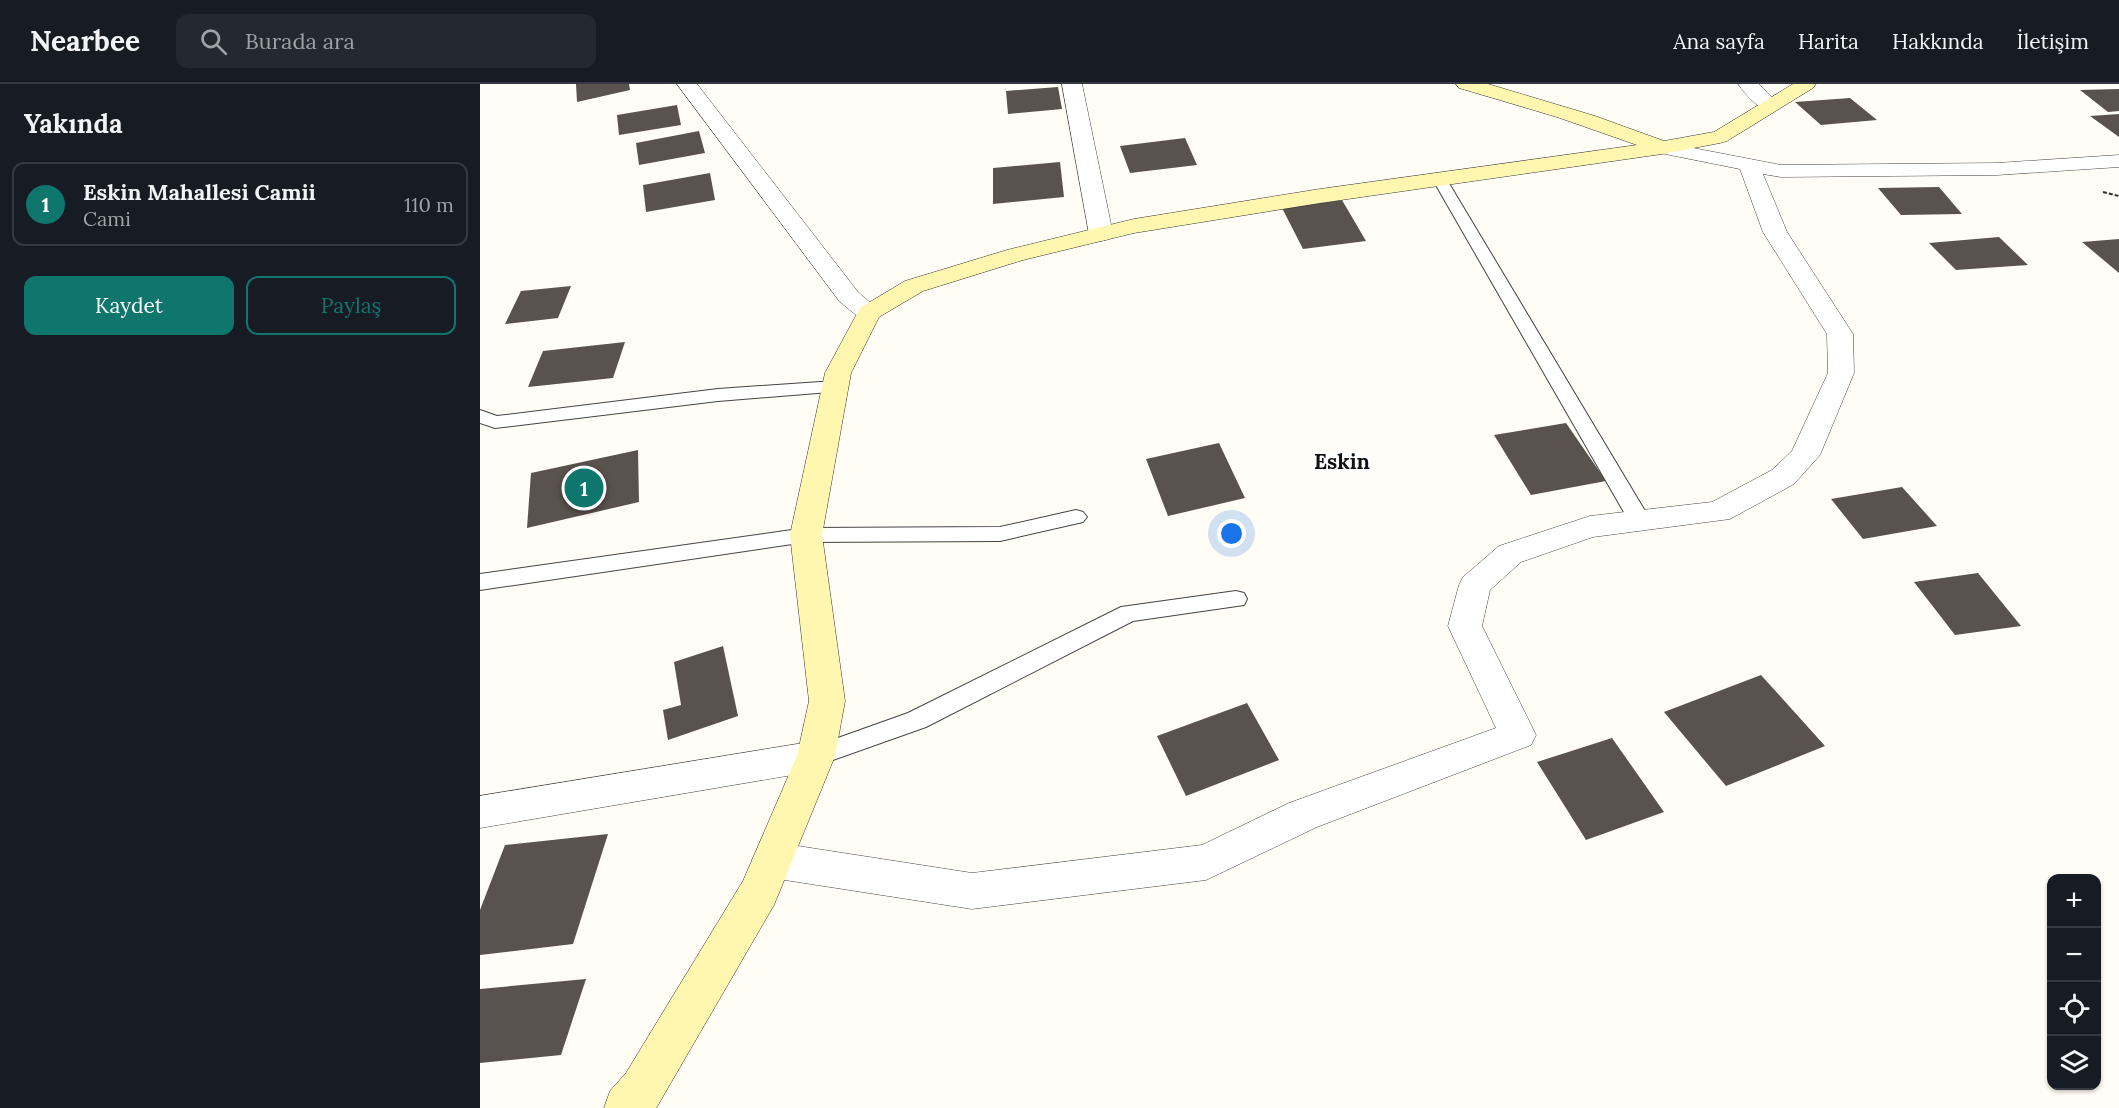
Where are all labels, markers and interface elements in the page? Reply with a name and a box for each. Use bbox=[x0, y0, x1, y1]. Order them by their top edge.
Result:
search box bbox=[176, 14, 596, 68]
text: Nearbee bbox=[30, 23, 140, 59]
icon: search bbox=[197, 25, 230, 58]
text: Burada ara bbox=[245, 27, 355, 55]
text: Ana sayfa bbox=[1673, 28, 1765, 55]
text: Harita bbox=[1798, 28, 1859, 55]
text: Hakkında bbox=[1892, 28, 1984, 55]
text: İletişim bbox=[2017, 28, 2089, 55]
text: Yakında bbox=[24, 107, 123, 140]
text: Eskin Mahallesi Camii bbox=[83, 178, 316, 206]
text: 1 bbox=[41, 192, 50, 217]
text: 110 m bbox=[404, 192, 454, 217]
text: Cami bbox=[83, 206, 131, 231]
button: Kaydet bbox=[24, 276, 234, 335]
button: Paylaş bbox=[246, 276, 456, 335]
district label: Eskin bbox=[1314, 448, 1370, 475]
pin: 1 bbox=[564, 466, 604, 510]
your location bbox=[1217, 519, 1246, 548]
map controls bbox=[2047, 874, 2101, 1090]
button: + bbox=[2047, 874, 2101, 928]
button: − bbox=[2047, 928, 2101, 982]
button: locate bbox=[2047, 982, 2101, 1036]
button: layers bbox=[2047, 1036, 2101, 1090]

